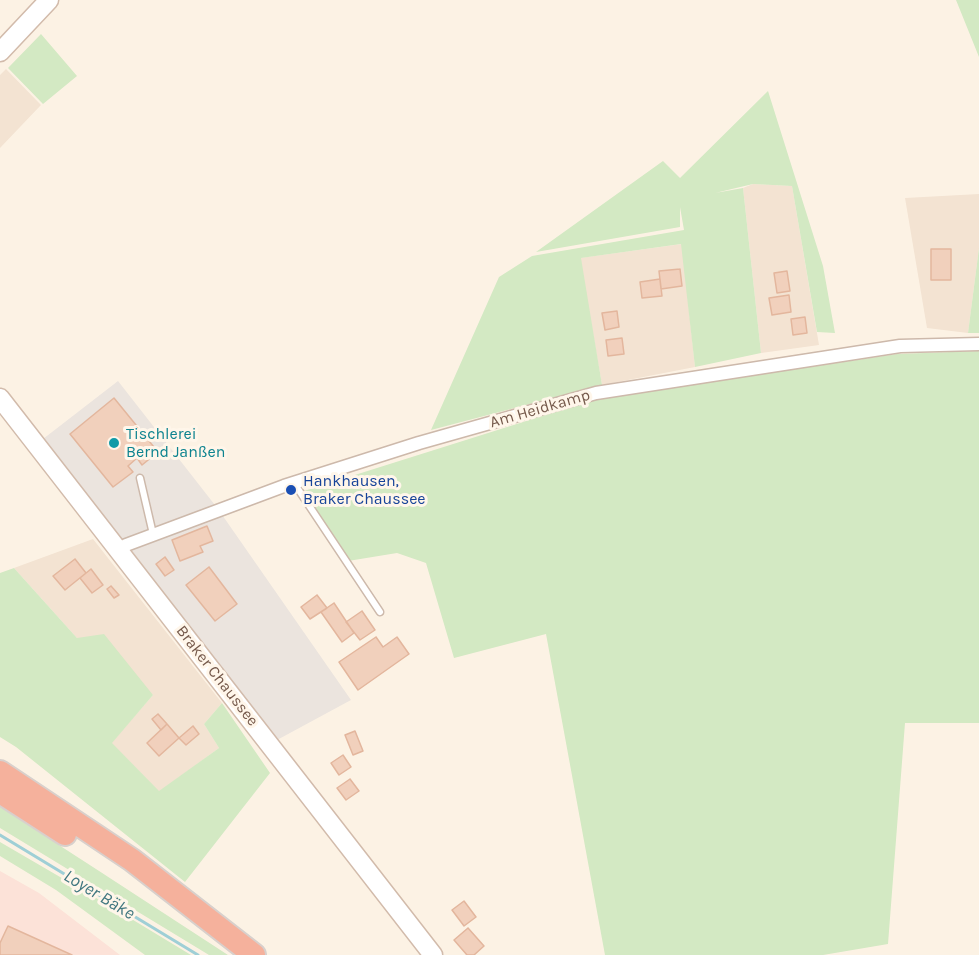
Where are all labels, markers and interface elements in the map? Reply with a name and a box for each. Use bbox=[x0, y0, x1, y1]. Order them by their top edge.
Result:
street label: Am Heidkamp bbox=[488, 386, 592, 432]
place label: Tischlerei Bernd Janßen bbox=[126, 424, 225, 462]
marker: Tischlerei Bernd Janßen bbox=[107, 436, 121, 450]
place label: Hankhausen, Braker Chaussee bbox=[303, 471, 426, 509]
marker: Hankhausen, Braker Chaussee bbox=[284, 483, 298, 497]
street label: Braker Chaussee bbox=[172, 622, 262, 730]
water label: Loyer Bäke bbox=[59, 865, 139, 925]

